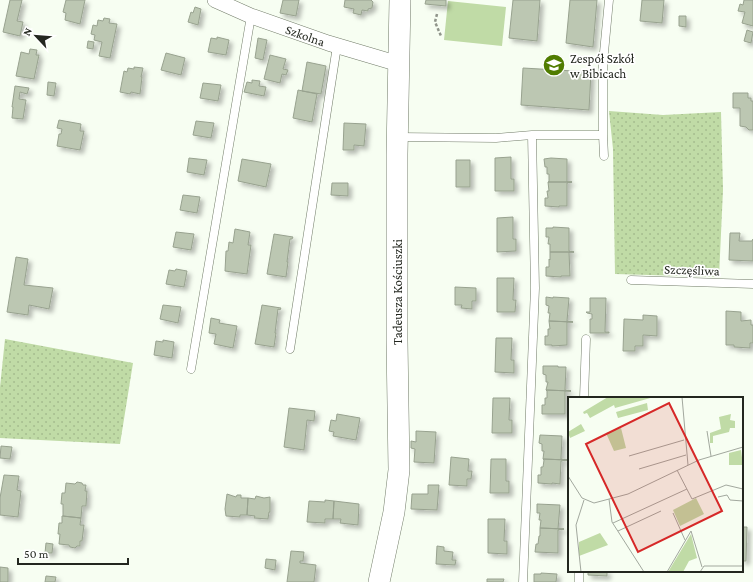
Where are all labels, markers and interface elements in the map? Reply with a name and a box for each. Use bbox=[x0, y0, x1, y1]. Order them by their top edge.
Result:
north arrow bbox=[16, 16, 56, 56]
street label: Szkolna bbox=[284, 21, 327, 49]
text: N bbox=[20, 25, 34, 38]
place label: Zespół Szkół w Bibicach bbox=[570, 51, 635, 81]
school or university icon: Zespół Szkół w Bibicach bbox=[541, 52, 567, 78]
street label: Tadeusza Kościuszki bbox=[390, 238, 405, 345]
street label: Szczęśliwa bbox=[664, 262, 720, 278]
inset map bbox=[568, 397, 743, 572]
scale bar bbox=[18, 540, 128, 566]
text: 50 m bbox=[24, 547, 49, 561]

